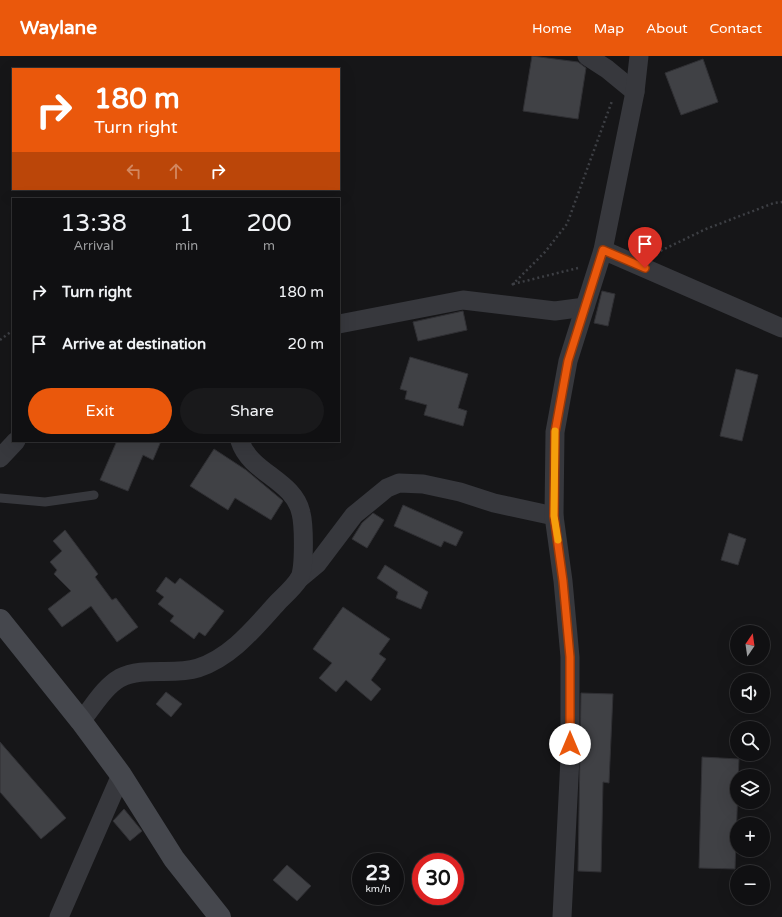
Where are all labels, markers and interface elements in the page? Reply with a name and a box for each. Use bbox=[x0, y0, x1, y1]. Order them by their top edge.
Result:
text: Waylane bbox=[20, 17, 97, 39]
text: Home bbox=[532, 20, 572, 37]
text: Map bbox=[594, 20, 624, 37]
text: About bbox=[646, 20, 688, 37]
text: Contact bbox=[710, 20, 762, 37]
text: 180 m bbox=[94, 82, 180, 116]
icon: right bbox=[28, 84, 80, 136]
text: Turn right bbox=[94, 116, 178, 138]
icon: left bbox=[123, 160, 145, 182]
icon: ahead bbox=[165, 160, 187, 182]
icon: right bbox=[207, 160, 229, 182]
text: 13:38 bbox=[60, 209, 127, 238]
text: 1 bbox=[179, 209, 194, 238]
text: 200 bbox=[246, 209, 292, 238]
pin bbox=[628, 227, 662, 268]
icon: arrive bbox=[634, 233, 656, 255]
text: Arrival bbox=[73, 238, 114, 254]
text: min bbox=[175, 238, 198, 254]
text: m bbox=[263, 238, 275, 254]
icon: right bbox=[28, 281, 50, 303]
text: Turn right bbox=[62, 283, 132, 301]
text: 180 m bbox=[278, 283, 324, 301]
icon: arrive bbox=[28, 333, 50, 355]
text: Arrive at destination bbox=[62, 335, 206, 353]
text: 20 m bbox=[287, 335, 324, 353]
button: Exit bbox=[28, 388, 172, 434]
button: Share bbox=[180, 388, 324, 434]
north arrow bbox=[730, 625, 770, 665]
map controls bbox=[730, 625, 770, 905]
button: sound bbox=[730, 673, 770, 713]
button: search bbox=[730, 721, 770, 761]
position arrow bbox=[549, 723, 591, 765]
button: layers bbox=[730, 769, 770, 809]
button: + bbox=[730, 817, 770, 857]
speed limit sign: 30 bbox=[412, 853, 464, 905]
text: 23 bbox=[365, 862, 391, 886]
button: − bbox=[730, 865, 770, 905]
text: km/h bbox=[365, 883, 391, 895]

